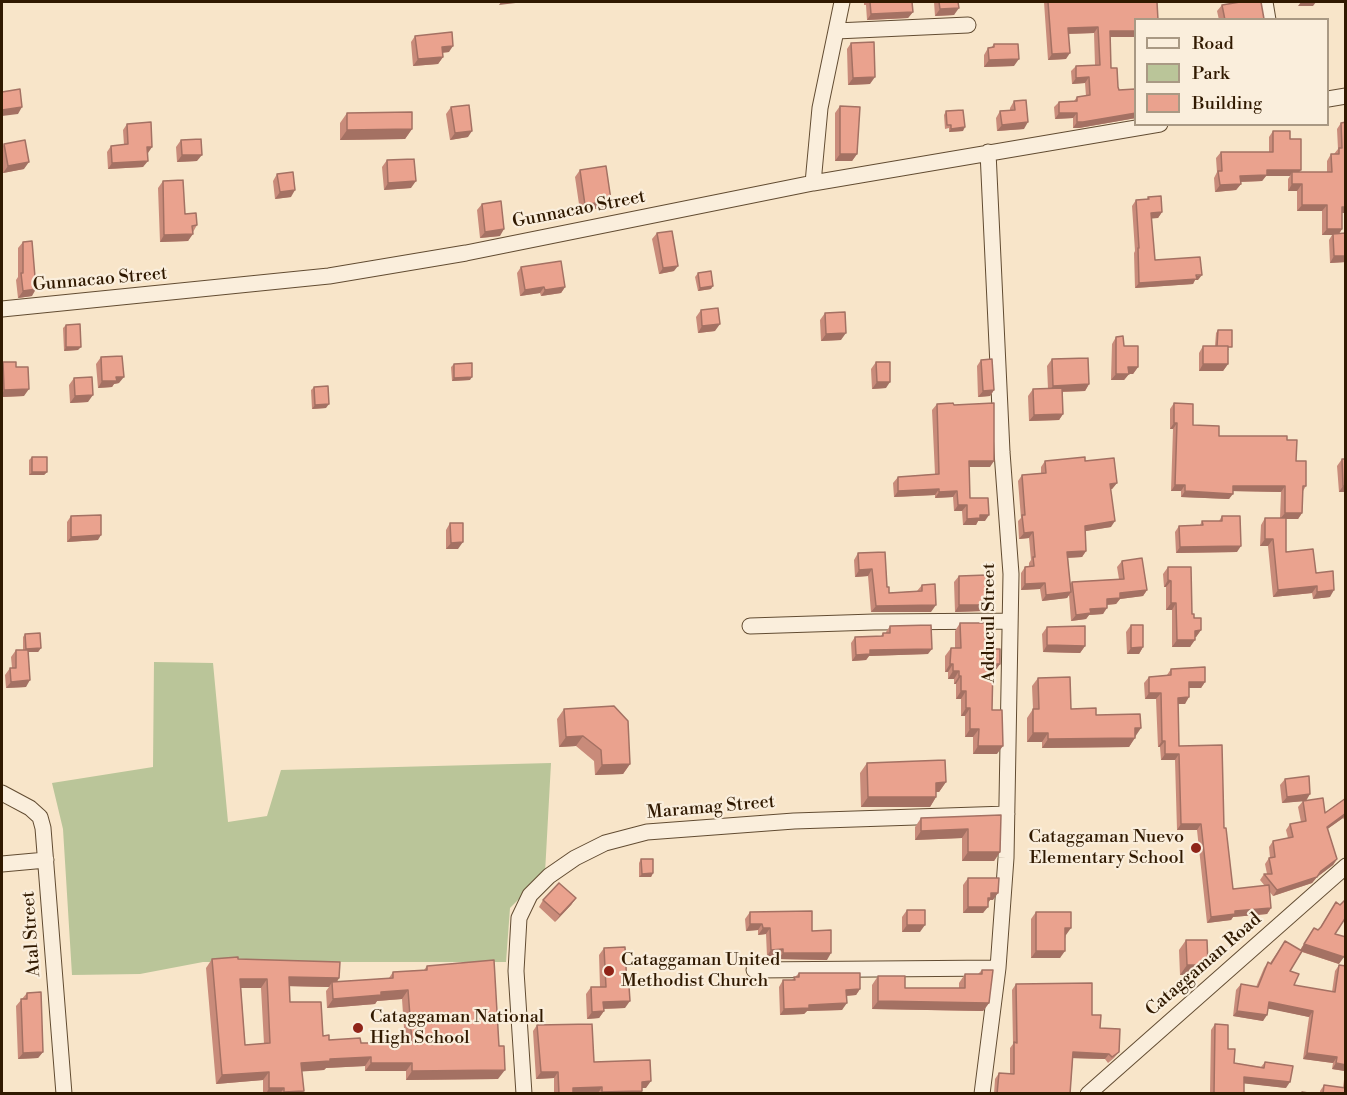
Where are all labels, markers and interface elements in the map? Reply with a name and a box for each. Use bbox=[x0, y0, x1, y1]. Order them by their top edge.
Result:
legend bbox=[1134, 18, 1329, 126]
text: Road bbox=[1192, 32, 1234, 55]
text: Park bbox=[1192, 62, 1229, 85]
text: Building bbox=[1192, 92, 1262, 115]
street label: Gunnacao Street bbox=[511, 187, 647, 233]
street label: Gunnacao Street bbox=[32, 263, 168, 297]
street label: Adducul Street bbox=[979, 563, 1001, 683]
street label: Maramag Street bbox=[646, 792, 776, 824]
place label: Cataggaman Nuevo Elementary School bbox=[1029, 827, 1184, 870]
marker: Cataggaman Nuevo Elementary School bbox=[1189, 841, 1203, 855]
street label: Atal Street bbox=[18, 890, 46, 978]
street label: Cataggaman Road bbox=[1142, 909, 1266, 1021]
place label: Cataggaman United Methodist Church bbox=[621, 950, 780, 992]
marker: Cataggaman United Methodist Church bbox=[602, 964, 616, 978]
place label: Cataggaman National High School bbox=[370, 1007, 544, 1050]
marker: Cataggaman National High School bbox=[351, 1021, 365, 1035]

